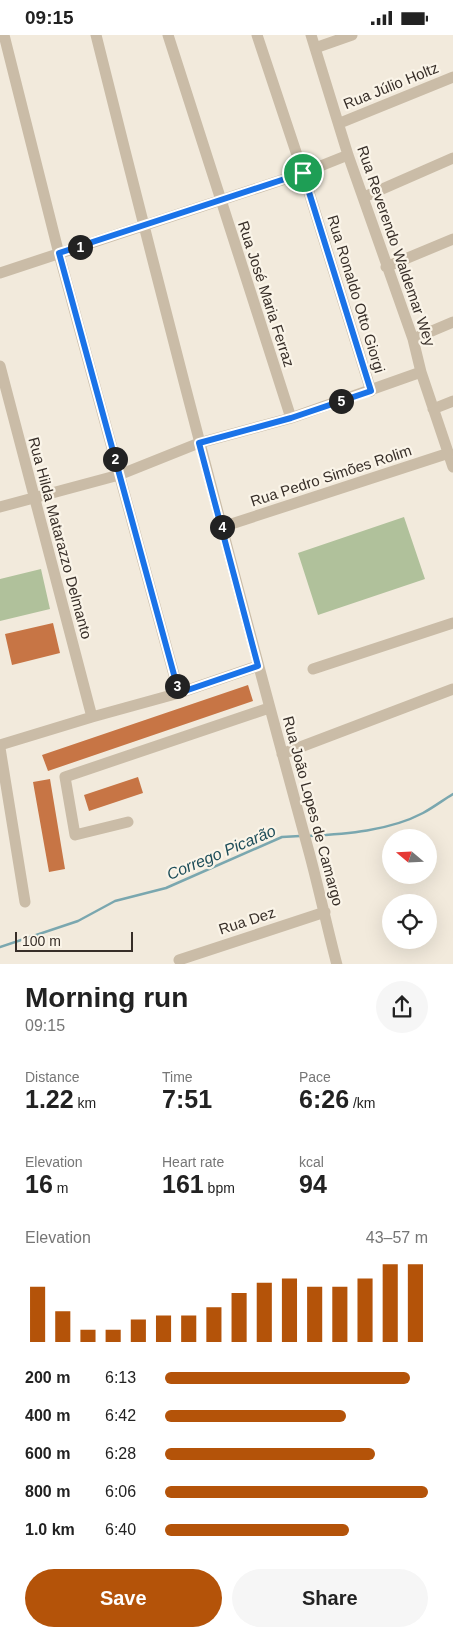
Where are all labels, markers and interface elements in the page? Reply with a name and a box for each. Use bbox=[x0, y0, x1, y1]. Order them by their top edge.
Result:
text: 09:15 bbox=[25, 7, 74, 28]
street label: Rua Júlio Holtz bbox=[341, 59, 441, 112]
street label: Rua Reverendo Waldemar Wey bbox=[354, 143, 439, 349]
pin bbox=[282, 152, 324, 194]
icon: arrive bbox=[289, 159, 317, 187]
street label: Rua Ronaldo Otto Giorgi bbox=[324, 213, 389, 375]
street label: Rua José Maria Ferraz bbox=[235, 219, 298, 369]
pin: 1 bbox=[68, 235, 92, 259]
text: 1 bbox=[77, 239, 84, 255]
pin: 5 bbox=[328, 389, 354, 413]
text: 5 bbox=[338, 393, 345, 409]
street label: Rua Hilda Matarazzo Delmanto bbox=[25, 435, 96, 641]
street label: Rua Pedro Simões Rolim bbox=[248, 441, 414, 510]
pin: 2 bbox=[102, 447, 128, 471]
text: 2 bbox=[112, 451, 119, 467]
pin: 4 bbox=[210, 515, 234, 539]
text: 4 bbox=[219, 519, 226, 535]
pin: 3 bbox=[164, 673, 190, 699]
text: 3 bbox=[174, 678, 181, 694]
street label: Rua João Lopes de Camargo bbox=[280, 714, 347, 908]
water label: Corrego Picarão bbox=[164, 822, 278, 883]
north arrow bbox=[382, 829, 438, 884]
map controls bbox=[382, 829, 437, 949]
button: locate bbox=[382, 894, 437, 949]
street label: Rua Dez bbox=[216, 903, 277, 938]
scale bar bbox=[15, 929, 132, 953]
text: 100 m bbox=[22, 933, 61, 949]
button: share bbox=[376, 981, 428, 1033]
text: Morning run bbox=[25, 982, 188, 1013]
text: 09:15 bbox=[25, 1017, 65, 1034]
text: Distance bbox=[25, 1069, 79, 1085]
text: Time bbox=[162, 1069, 193, 1085]
text: Pace bbox=[299, 1069, 331, 1085]
text: 1.22 bbox=[25, 1085, 74, 1113]
text: 7:51 bbox=[162, 1085, 212, 1113]
text: 6:26 bbox=[299, 1085, 349, 1113]
text: km bbox=[74, 1095, 96, 1111]
text: /km bbox=[349, 1095, 376, 1111]
text: Elevation bbox=[25, 1154, 83, 1170]
text: Heart rate bbox=[162, 1154, 224, 1170]
text: kcal bbox=[299, 1154, 324, 1170]
text: 16 bbox=[25, 1170, 53, 1198]
text: 161 bbox=[162, 1170, 204, 1198]
text: 94 bbox=[299, 1170, 327, 1198]
text: m bbox=[53, 1180, 68, 1196]
text: bpm bbox=[204, 1180, 235, 1196]
text: Elevation bbox=[25, 1229, 91, 1246]
text: 43–57 m bbox=[366, 1229, 428, 1246]
text: 200 m bbox=[25, 1369, 70, 1386]
text: 6:13 bbox=[105, 1369, 136, 1386]
text: 400 m bbox=[25, 1407, 70, 1424]
text: 6:42 bbox=[105, 1407, 136, 1424]
text: 600 m bbox=[25, 1445, 70, 1462]
text: 6:28 bbox=[105, 1445, 136, 1462]
text: 800 m bbox=[25, 1483, 70, 1500]
text: 6:06 bbox=[105, 1483, 136, 1500]
text: 1.0 km bbox=[25, 1521, 75, 1538]
text: 6:40 bbox=[105, 1521, 136, 1538]
button: Save bbox=[25, 1569, 222, 1627]
button: Share bbox=[232, 1569, 428, 1627]

